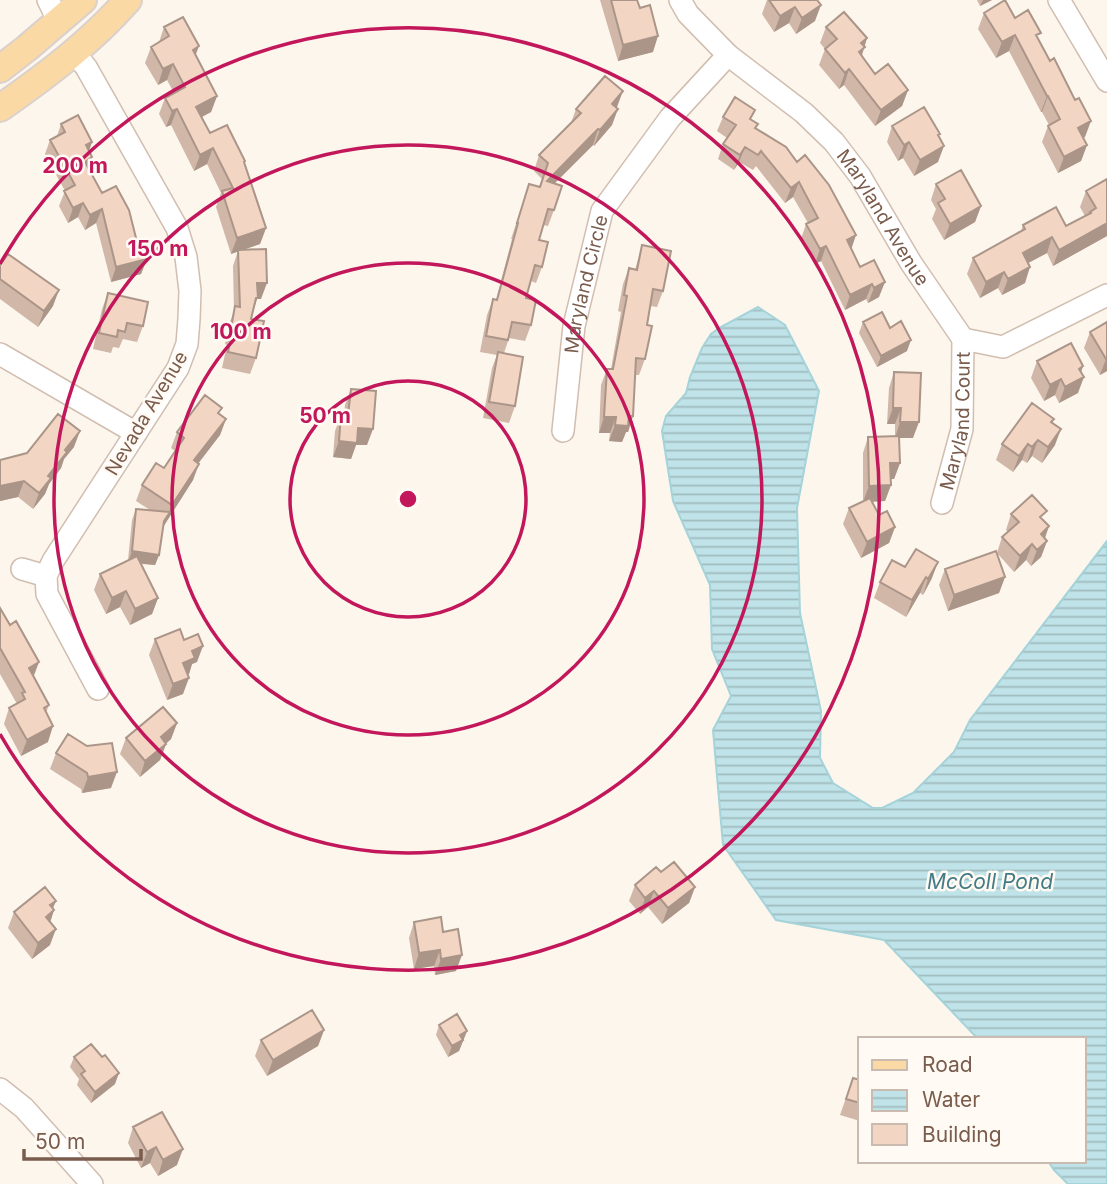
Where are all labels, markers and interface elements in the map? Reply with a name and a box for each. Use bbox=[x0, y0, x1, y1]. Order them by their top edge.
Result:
street label: Maryland Avenue bbox=[832, 145, 934, 290]
text: 200 m bbox=[42, 153, 108, 178]
street label: Maryland Circle bbox=[560, 212, 613, 354]
text: 150 m bbox=[128, 236, 188, 261]
text: 100 m bbox=[210, 319, 272, 344]
street label: Nevada Avenue bbox=[100, 347, 193, 479]
street label: Maryland Court bbox=[935, 352, 975, 493]
text: 50 m bbox=[299, 403, 351, 428]
centre of rings bbox=[396, 487, 420, 511]
water label: McColl Pond bbox=[927, 869, 1053, 894]
legend bbox=[858, 1037, 1086, 1163]
text: Road bbox=[922, 1052, 973, 1077]
text: Water bbox=[922, 1087, 980, 1112]
scale bar bbox=[24, 1118, 142, 1162]
text: Building bbox=[922, 1122, 1002, 1147]
text: 50 m bbox=[35, 1129, 85, 1154]

